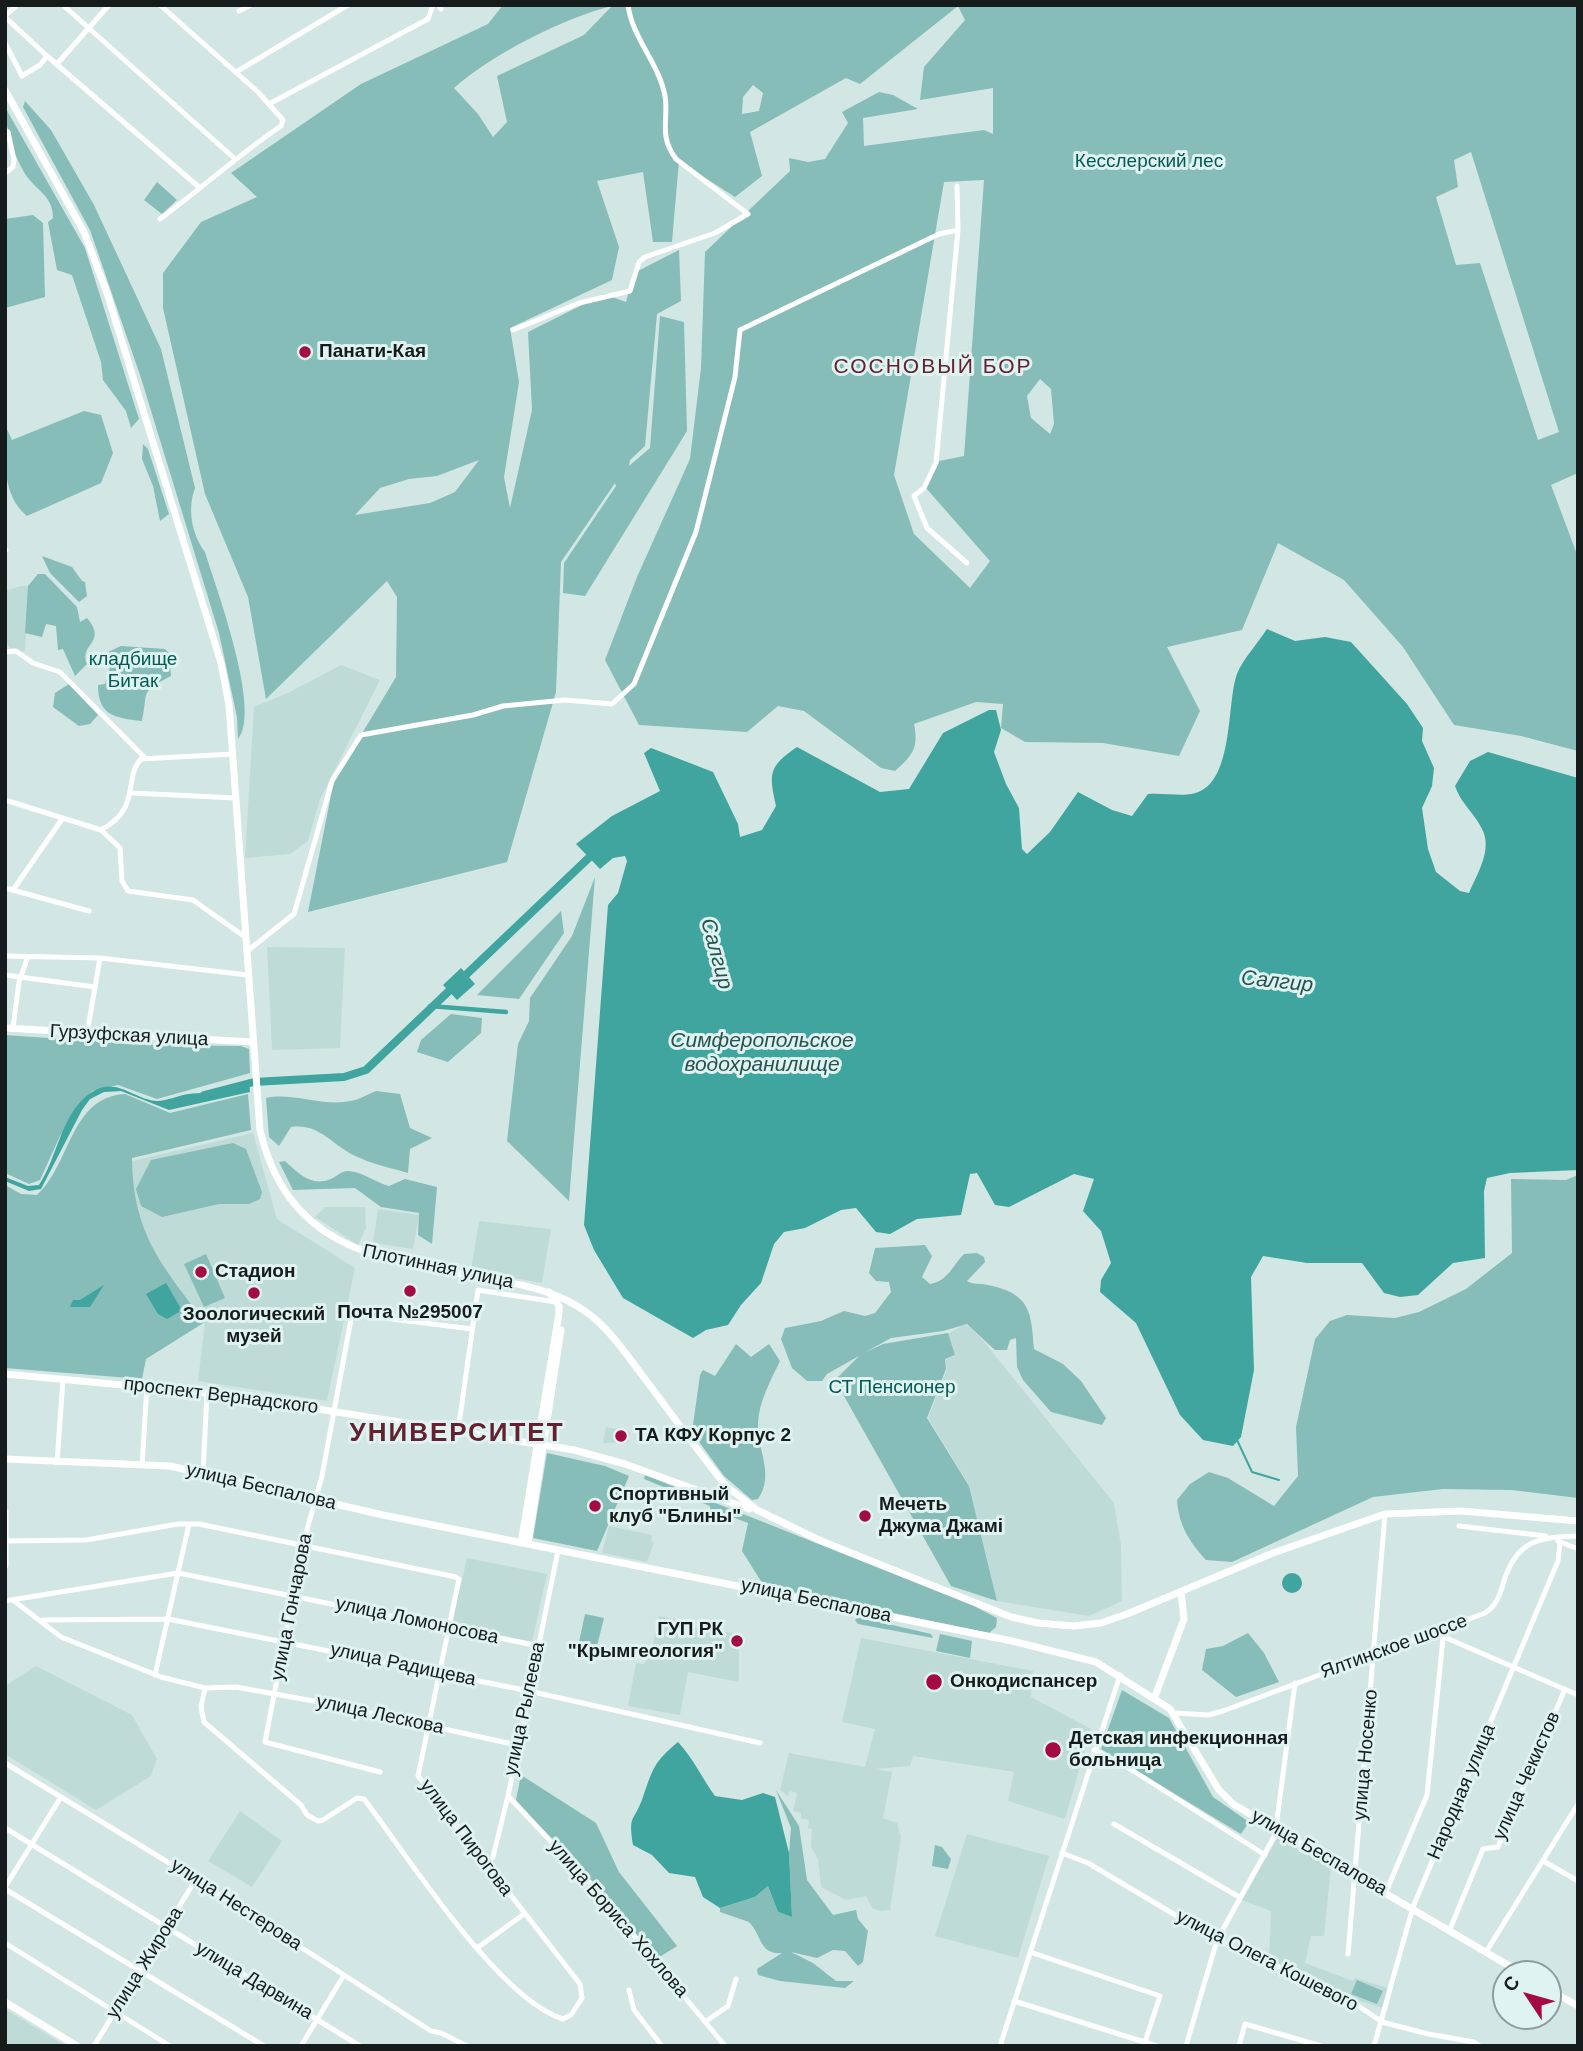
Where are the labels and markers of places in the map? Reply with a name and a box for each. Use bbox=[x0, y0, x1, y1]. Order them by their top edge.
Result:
place label: Панати-Кая bbox=[319, 341, 426, 363]
marker: Панати-Кая bbox=[297, 344, 313, 360]
place label: Стадион bbox=[215, 1261, 295, 1283]
marker: Стадион bbox=[193, 1264, 209, 1280]
marker: Почта №295007 bbox=[402, 1283, 418, 1299]
marker: Зоологический музей bbox=[246, 1285, 262, 1301]
place label: Почта №295007 bbox=[337, 1302, 483, 1324]
place label: Зоологический музей bbox=[183, 1304, 325, 1348]
place label: ТА КФУ Корпус 2 bbox=[635, 1425, 791, 1447]
marker: ТА КФУ Корпус 2 bbox=[613, 1428, 629, 1444]
place label: Спортивный клуб "Блины" bbox=[609, 1484, 741, 1528]
place label: Мечеть Джума Джамі bbox=[879, 1494, 1003, 1538]
marker: Спортивный клуб "Блины" bbox=[587, 1498, 603, 1514]
marker: Мечеть Джума Джамі bbox=[857, 1508, 873, 1524]
place label: ГУП РК "Крымгеология" bbox=[568, 1619, 723, 1663]
marker: ГУП РК "Крымгеология" bbox=[729, 1633, 745, 1649]
place label: Онкодиспансер bbox=[950, 1671, 1097, 1693]
marker: Онкодиспансер bbox=[924, 1672, 944, 1692]
place label: Детская инфекционная больница bbox=[1069, 1728, 1288, 1772]
marker: Детская инфекционная больница bbox=[1043, 1740, 1063, 1760]

